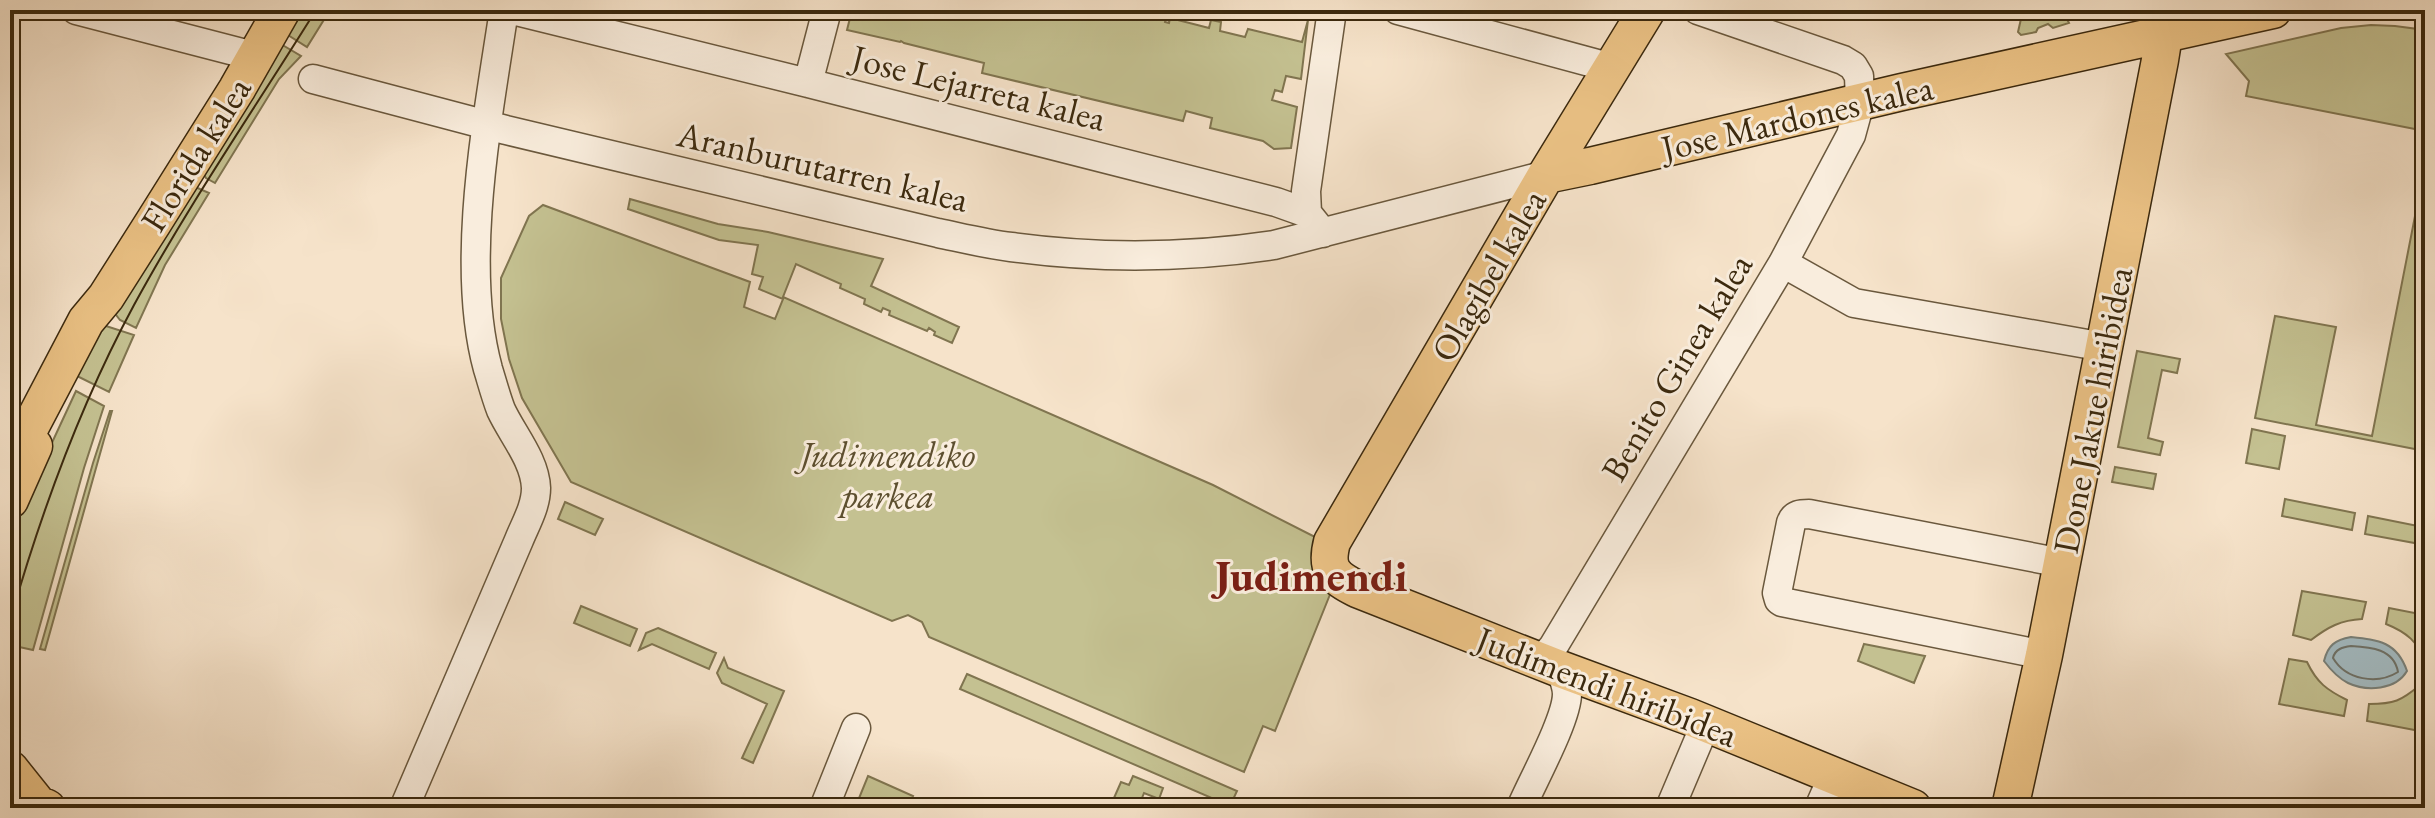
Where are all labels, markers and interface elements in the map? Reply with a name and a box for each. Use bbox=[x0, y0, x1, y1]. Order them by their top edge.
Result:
street label: Jose Lejarreta kalea bbox=[844, 33, 1111, 142]
street label: Jose Mardones kalea bbox=[1654, 63, 1938, 172]
street label: Florida kalea bbox=[129, 68, 262, 240]
street label: Aranburutarren kalea bbox=[672, 110, 974, 223]
street label: Olagibel kalea bbox=[1420, 180, 1557, 370]
street label: Benito Ginea kalea bbox=[1590, 244, 1763, 490]
street label: Done Jakue hiribidea bbox=[2042, 262, 2143, 557]
park label: Judimendiko parkea bbox=[794, 431, 976, 519]
district label: Judimendi bbox=[1211, 547, 1407, 604]
street label: Judimendi hiribidea bbox=[1467, 614, 1745, 758]

